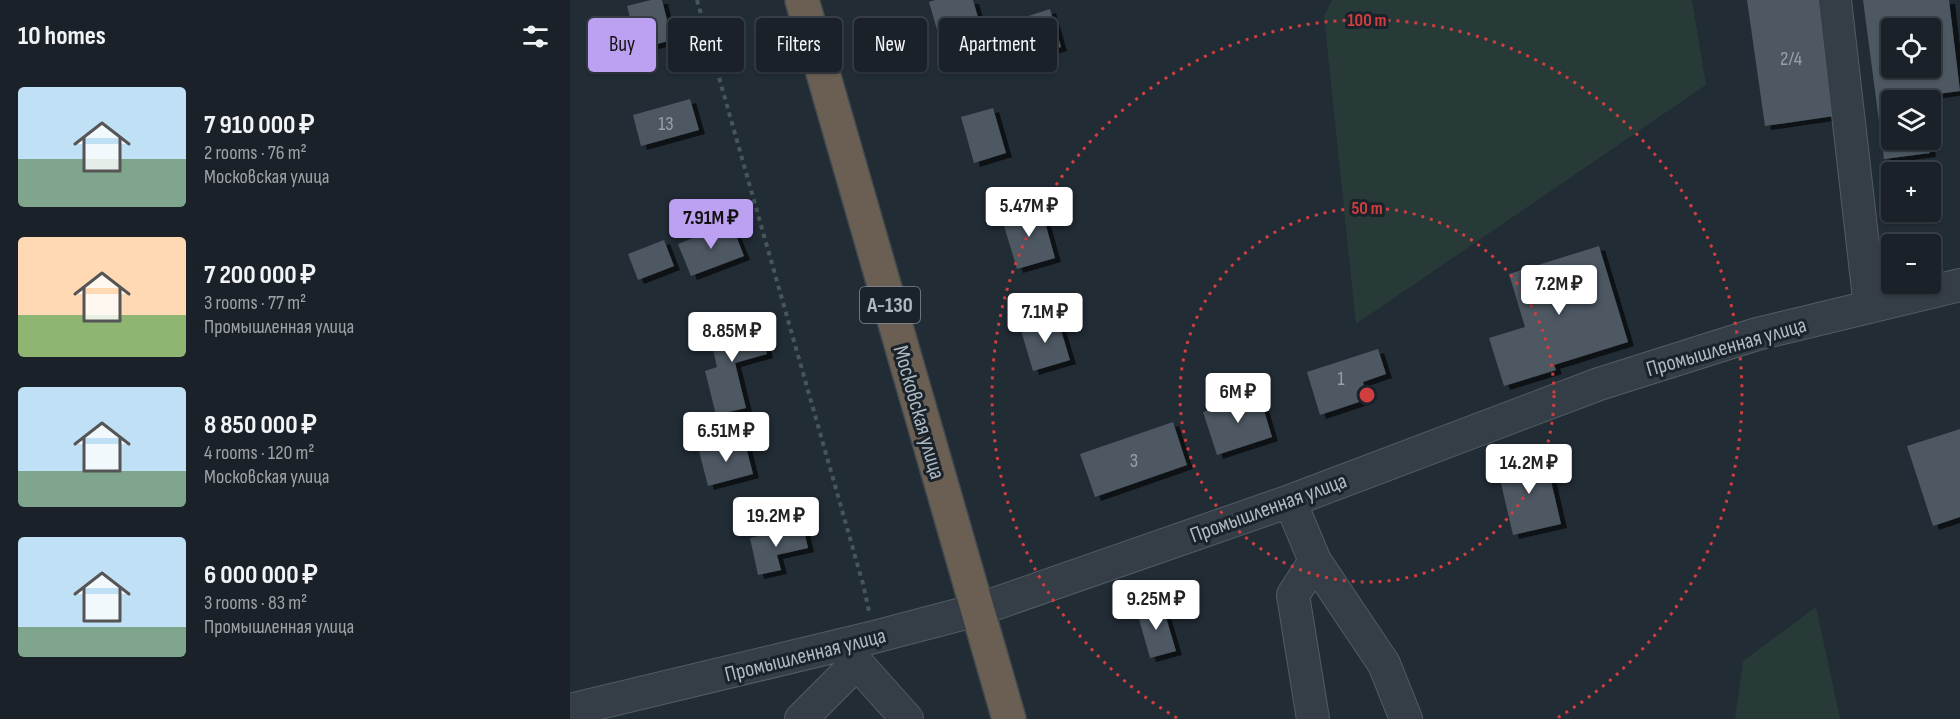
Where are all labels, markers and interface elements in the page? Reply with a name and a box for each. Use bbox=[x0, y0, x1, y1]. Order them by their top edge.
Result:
text: 100 m bbox=[1348, 10, 1387, 31]
chip: Buy bbox=[588, 18, 656, 72]
chip: Rent bbox=[668, 18, 744, 72]
chip: Filters bbox=[756, 18, 842, 72]
chip: New bbox=[854, 18, 927, 72]
chip: Apartment bbox=[939, 18, 1057, 72]
map controls bbox=[1881, 18, 1941, 294]
button: locate bbox=[1881, 18, 1941, 78]
icon: filters bbox=[519, 20, 552, 53]
text: 10 homes bbox=[18, 21, 106, 52]
house number: 2/4 bbox=[1780, 47, 1802, 71]
button: layers bbox=[1881, 90, 1941, 150]
text: 7 910 000 ₽ bbox=[204, 110, 315, 141]
icon: home bbox=[66, 111, 138, 183]
house number: 13 bbox=[658, 112, 674, 136]
text: 2 rooms · 76 m² bbox=[204, 141, 307, 165]
button: + bbox=[1881, 162, 1941, 222]
text: Московская улица bbox=[204, 165, 329, 189]
pin: 5.47M ₽ bbox=[974, 187, 1084, 238]
text: 5.47M ₽ bbox=[1000, 194, 1058, 218]
text: 50 m bbox=[1351, 198, 1383, 219]
pin: 7.91M ₽ bbox=[656, 199, 766, 250]
text: 7.91M ₽ bbox=[683, 206, 739, 230]
button: − bbox=[1881, 234, 1941, 294]
text: 7 200 000 ₽ bbox=[204, 260, 316, 291]
icon: home bbox=[66, 261, 138, 333]
pin: 7.2M ₽ bbox=[1510, 265, 1608, 316]
text: 7.2M ₽ bbox=[1535, 272, 1583, 296]
road number: А-130 bbox=[860, 287, 920, 323]
text: 3 rooms · 77 m² bbox=[204, 291, 306, 315]
pin: 7.1M ₽ bbox=[996, 293, 1094, 344]
text: 7.1M ₽ bbox=[1022, 300, 1068, 324]
pin: 8.85M ₽ bbox=[677, 312, 787, 363]
street label: Промышленная улица bbox=[1643, 312, 1809, 383]
text: Промышленная улица bbox=[204, 315, 354, 339]
text: 8.85M ₽ bbox=[702, 319, 762, 343]
street label: Московская улица bbox=[887, 342, 951, 482]
house number: 1 bbox=[1338, 367, 1345, 391]
pin: 6M ₽ bbox=[1202, 373, 1274, 424]
text: 6M ₽ bbox=[1220, 380, 1256, 404]
centre of rings bbox=[1357, 385, 1377, 405]
text: 8 850 000 ₽ bbox=[204, 410, 317, 441]
icon: home bbox=[66, 411, 138, 483]
pin: 6.51M ₽ bbox=[671, 412, 781, 463]
text: 6.51M ₽ bbox=[697, 419, 755, 443]
text: 4 rooms · 120 m² bbox=[204, 441, 315, 465]
pin: 14.2M ₽ bbox=[1474, 444, 1584, 495]
house number: 3 bbox=[1130, 449, 1138, 473]
text: 14.2M ₽ bbox=[1500, 451, 1558, 475]
text: Московская улица bbox=[204, 465, 329, 489]
street label: Промышленная улица bbox=[1186, 467, 1351, 549]
pin: 19.2M ₽ bbox=[721, 497, 831, 548]
text: 19.2M ₽ bbox=[747, 504, 805, 528]
text: 6 000 000 ₽ bbox=[204, 560, 318, 591]
icon: home bbox=[66, 561, 138, 633]
pin: 9.25M ₽ bbox=[1101, 580, 1211, 631]
text: 9.25M ₽ bbox=[1126, 587, 1186, 611]
text: 3 rooms · 83 m² bbox=[204, 591, 307, 615]
text: Промышленная улица bbox=[204, 615, 354, 639]
street label: Промышленная улица bbox=[722, 622, 889, 689]

